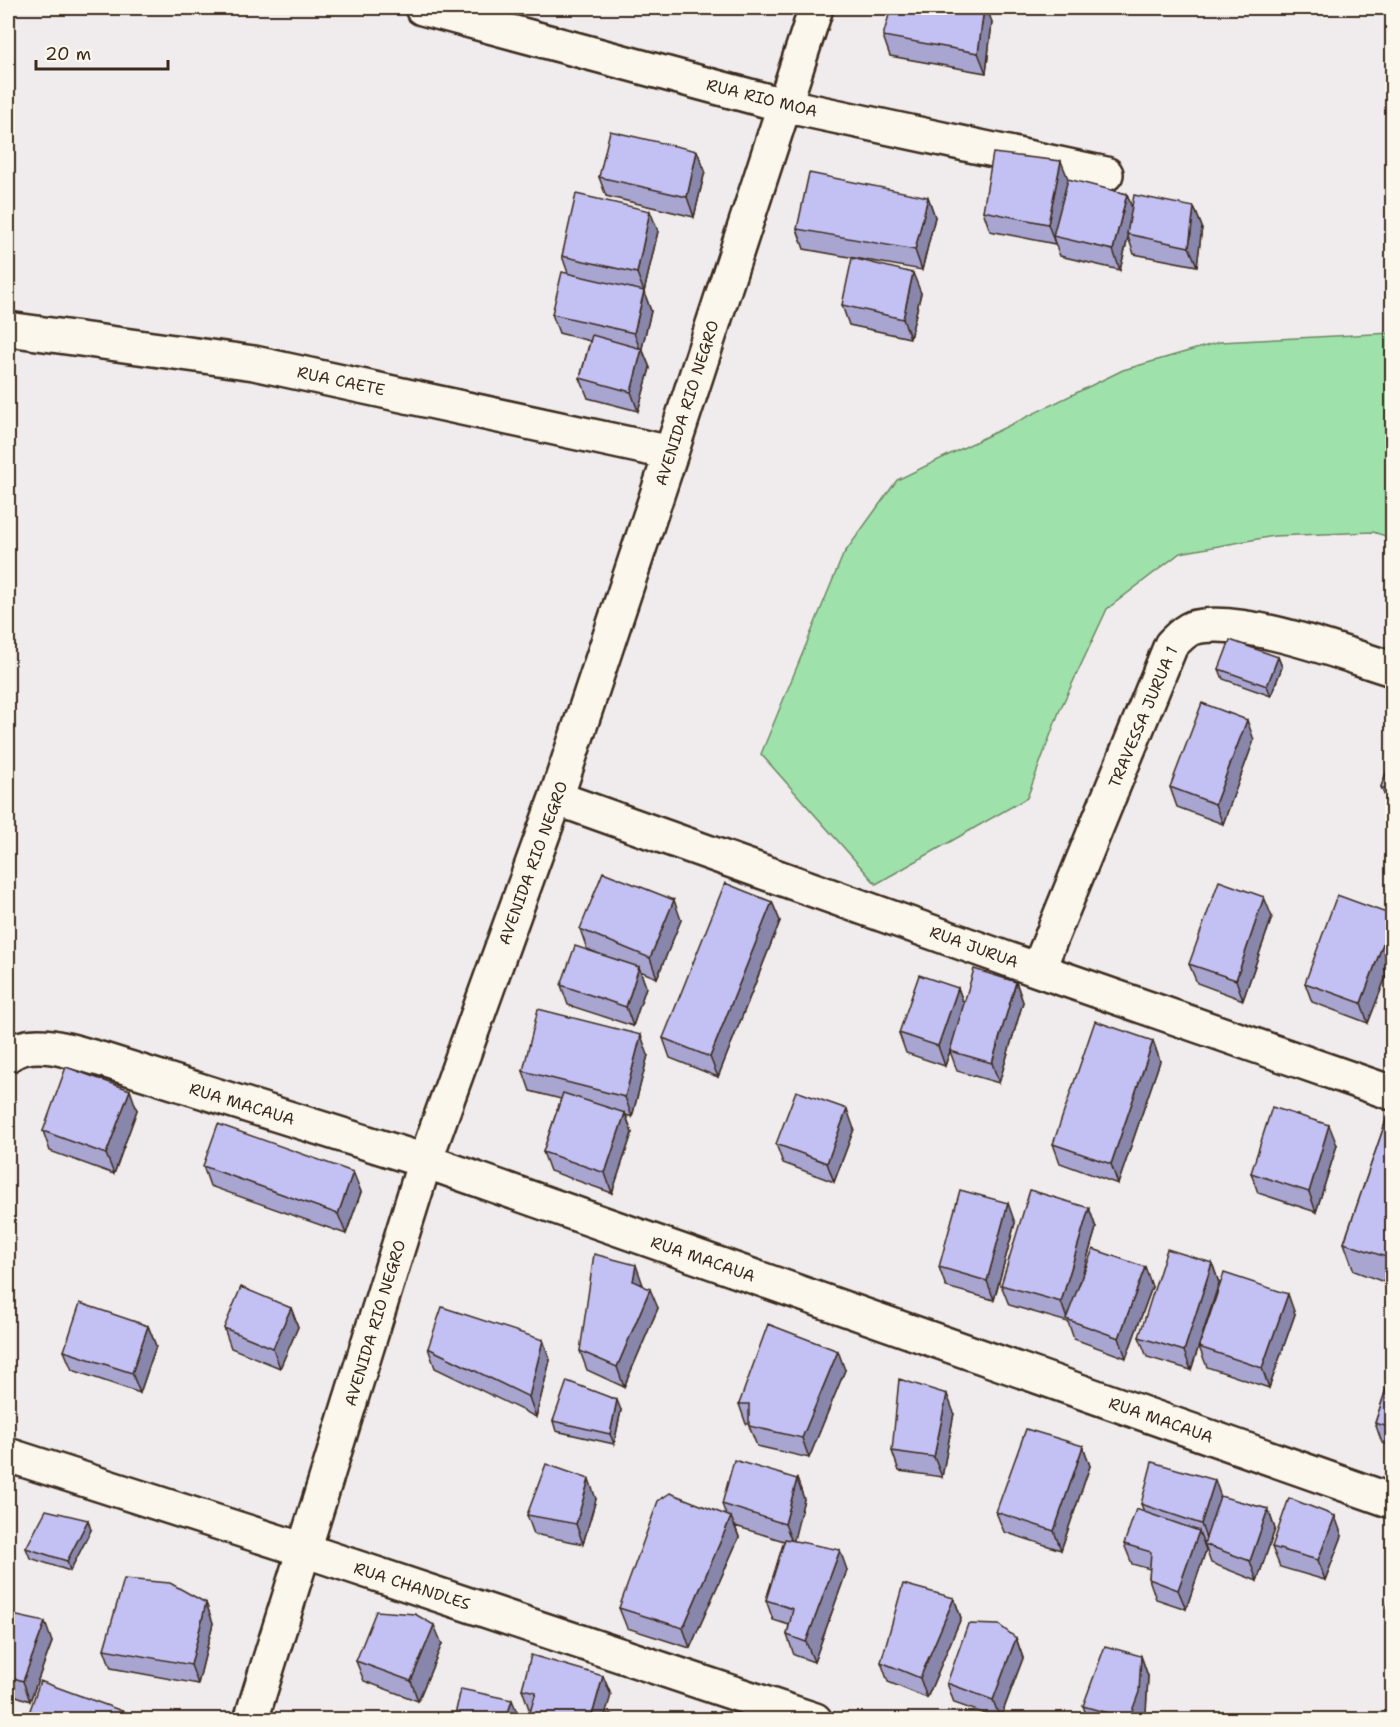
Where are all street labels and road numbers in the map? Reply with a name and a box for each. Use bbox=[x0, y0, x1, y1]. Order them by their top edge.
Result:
street label: RUA RIO MOA bbox=[704, 74, 820, 122]
street label: AVENIDA RIO NEGRO bbox=[650, 318, 724, 488]
street label: RUA CAETE bbox=[295, 361, 387, 401]
street label: TRAVESSA JURUA 1 bbox=[1104, 643, 1182, 791]
street label: AVENIDA RIO NEGRO bbox=[494, 778, 572, 948]
street label: RUA JURUA bbox=[927, 921, 1021, 973]
street label: RUA MACAUA bbox=[187, 1078, 297, 1130]
street label: RUA MACAUA bbox=[648, 1231, 758, 1287]
street label: AVENIDA RIO NEGRO bbox=[340, 1237, 410, 1409]
street label: RUA MACAUA bbox=[1106, 1392, 1216, 1448]
street label: RUA CHANDLES bbox=[351, 1557, 473, 1615]

